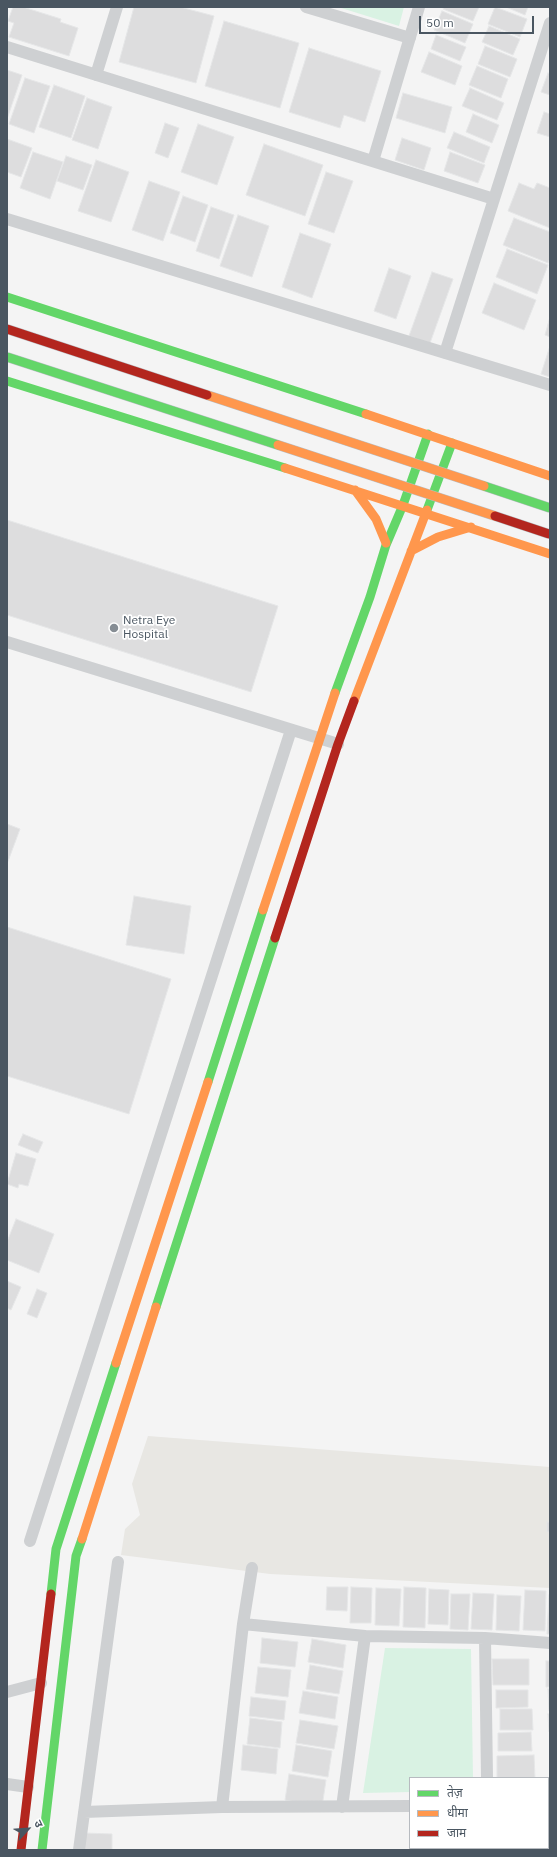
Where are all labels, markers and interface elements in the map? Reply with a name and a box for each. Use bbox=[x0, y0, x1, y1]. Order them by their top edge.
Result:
scale bar bbox=[421, 8, 536, 34]
text: 50 m bbox=[426, 15, 454, 30]
place label: Netra Eye Hospital bbox=[123, 614, 175, 642]
marker: Netra Eye Hospital bbox=[108, 622, 120, 634]
legend bbox=[409, 1777, 549, 1849]
text: तेज़ bbox=[447, 1785, 463, 1800]
text: धीमा bbox=[447, 1805, 468, 1820]
north arrow bbox=[8, 1809, 48, 1849]
text: उ bbox=[31, 1818, 46, 1830]
text: जाम bbox=[447, 1825, 466, 1840]

